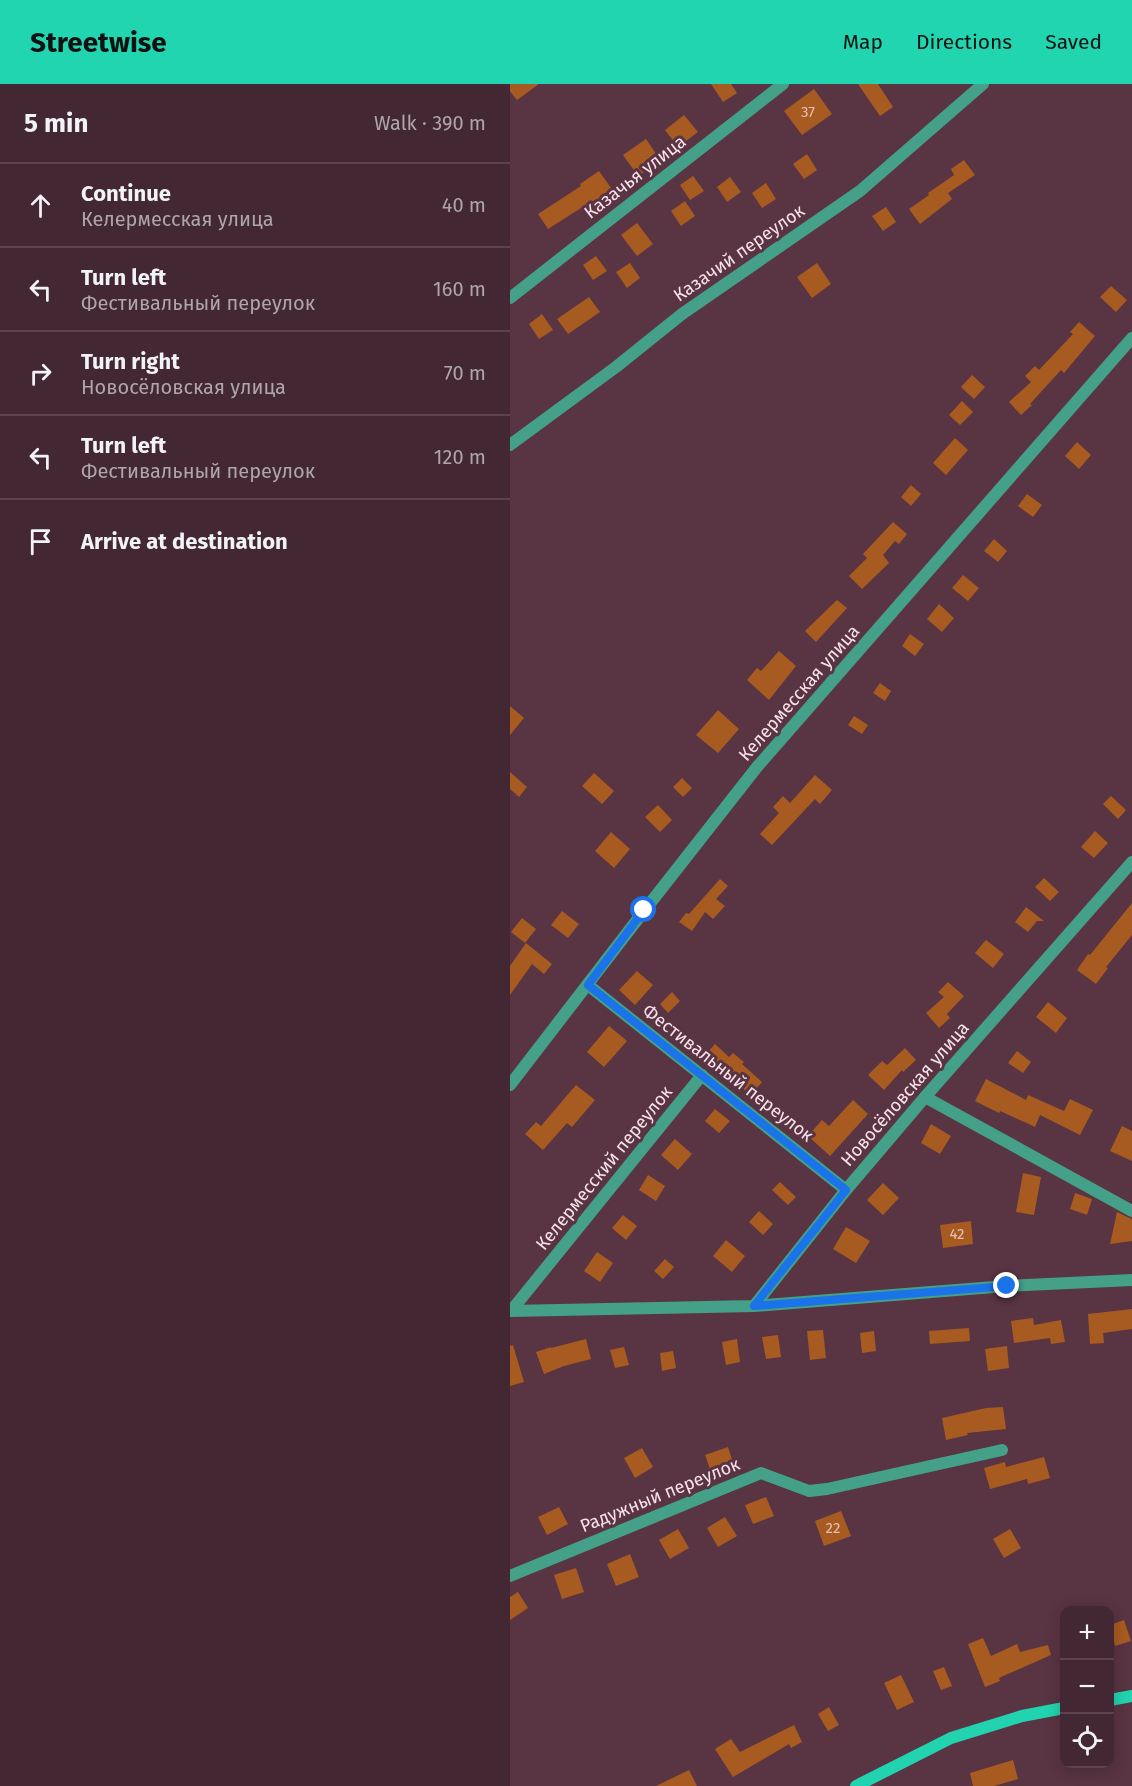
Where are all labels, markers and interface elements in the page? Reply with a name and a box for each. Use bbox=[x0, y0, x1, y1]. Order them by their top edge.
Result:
text: Streetwise bbox=[30, 26, 167, 59]
text: Map bbox=[843, 29, 883, 55]
text: Directions bbox=[916, 29, 1012, 55]
text: Saved bbox=[1045, 29, 1102, 55]
house number: 37 bbox=[801, 103, 815, 121]
text: 5 min bbox=[24, 108, 88, 139]
text: Walk · 390 m bbox=[374, 111, 486, 135]
street label: Казачья улица bbox=[580, 131, 690, 223]
text: Continue bbox=[81, 180, 171, 207]
icon: ahead bbox=[24, 189, 57, 222]
text: 40 m bbox=[442, 193, 486, 217]
street label: Казачий переулок bbox=[669, 199, 809, 306]
text: Келермесская улица bbox=[81, 207, 274, 231]
text: Turn left bbox=[81, 264, 166, 291]
icon: left bbox=[24, 273, 57, 306]
text: 160 m bbox=[433, 277, 486, 301]
text: Фестивальный переулок bbox=[81, 291, 315, 315]
text: Turn right bbox=[81, 348, 180, 375]
icon: right bbox=[24, 357, 57, 390]
text: 70 m bbox=[444, 361, 486, 385]
text: Новосёловская улица bbox=[81, 375, 286, 399]
text: Turn left bbox=[81, 432, 166, 459]
icon: left bbox=[24, 441, 57, 474]
text: 120 m bbox=[434, 445, 486, 469]
text: Фестивальный переулок bbox=[81, 459, 315, 483]
icon: arrive bbox=[24, 525, 57, 558]
text: Arrive at destination bbox=[81, 528, 288, 555]
street label: Келермесская улица bbox=[734, 620, 864, 766]
route start bbox=[630, 896, 656, 922]
street label: Фестивальный переулок bbox=[638, 999, 818, 1147]
street label: Новосёловская улица bbox=[836, 1017, 974, 1171]
street label: Келермесский переулок bbox=[531, 1081, 677, 1255]
house number: 42 bbox=[949, 1225, 965, 1243]
route end bbox=[993, 1272, 1019, 1298]
street label: Радужный переулок bbox=[577, 1453, 744, 1537]
house number: 22 bbox=[826, 1519, 840, 1537]
map controls bbox=[1060, 1606, 1114, 1768]
button: + bbox=[1060, 1606, 1114, 1660]
button: − bbox=[1060, 1660, 1114, 1714]
button: locate bbox=[1060, 1714, 1114, 1768]

